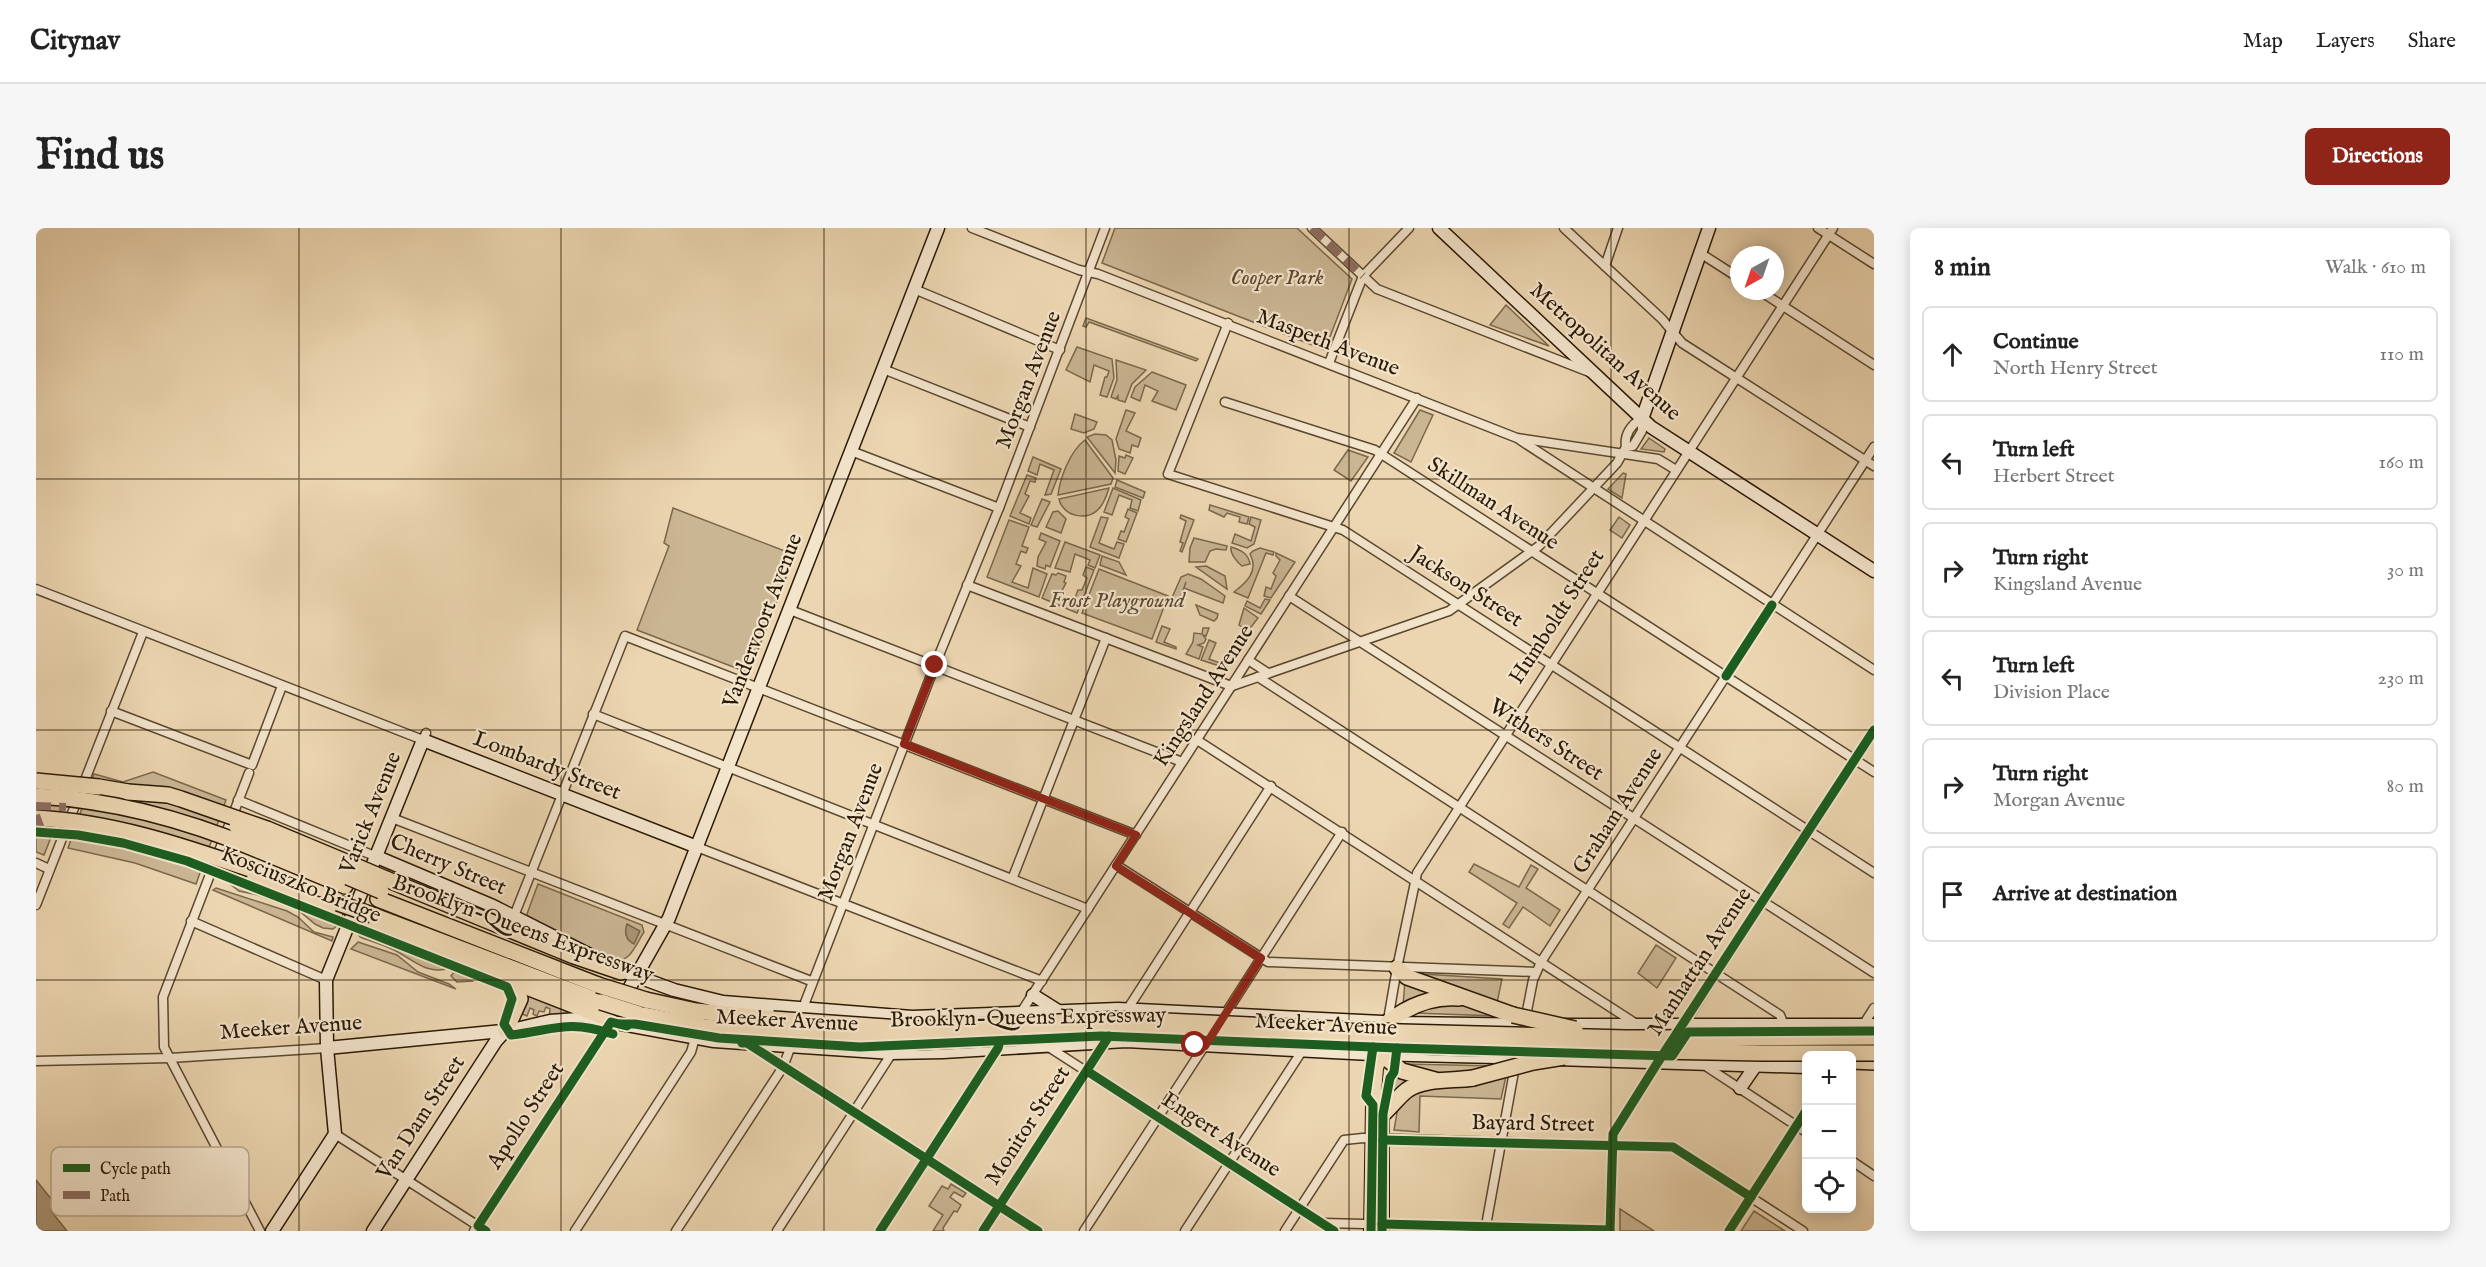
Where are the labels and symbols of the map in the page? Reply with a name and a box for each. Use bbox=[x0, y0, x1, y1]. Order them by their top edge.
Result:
north arrow bbox=[1730, 246, 1784, 300]
park label: Cooper Park bbox=[1230, 264, 1324, 292]
street label: Metropolitan Avenue bbox=[1523, 277, 1687, 427]
street label: Maspeth Avenue bbox=[1252, 303, 1404, 383]
street label: Morgan Avenue bbox=[990, 307, 1068, 453]
street label: Skillman Avenue bbox=[1422, 451, 1564, 557]
street label: Vandervoort Avenue bbox=[716, 530, 809, 713]
street label: Jackson Street bbox=[1401, 538, 1528, 634]
street label: Humboldt Street bbox=[1503, 544, 1611, 690]
park label: Frost Playground bbox=[1049, 587, 1187, 615]
street label: Kingsland Avenue bbox=[1148, 620, 1260, 772]
route end bbox=[921, 651, 947, 677]
street label: Withers Street bbox=[1483, 692, 1609, 788]
street label: Lombardy Street bbox=[469, 725, 625, 807]
street label: Graham Avenue bbox=[1567, 742, 1669, 880]
street label: Varick Avenue bbox=[333, 748, 408, 879]
street label: Morgan Avenue bbox=[812, 759, 890, 905]
street label: Cherry Street bbox=[385, 828, 511, 902]
street label: Kosciuszko Bridge bbox=[217, 840, 385, 930]
street label: Brooklyn-Queens Expressway bbox=[388, 869, 658, 989]
street label: Manhattan Avenue bbox=[1642, 882, 1758, 1042]
street label: Brooklyn-Queens Expressway bbox=[890, 1002, 1167, 1034]
street label: Meeker Avenue bbox=[715, 1003, 859, 1039]
street label: Meeker Avenue bbox=[1254, 1007, 1398, 1043]
street label: Meeker Avenue bbox=[219, 1009, 363, 1047]
route start bbox=[1181, 1031, 1207, 1057]
street label: Van Dam Street bbox=[370, 1050, 472, 1186]
street label: Apollo Street bbox=[481, 1057, 571, 1176]
street label: Monitor Street bbox=[979, 1061, 1077, 1191]
street label: Engert Avenue bbox=[1156, 1086, 1286, 1184]
street label: Bayard Street bbox=[1471, 1109, 1595, 1139]
legend bbox=[51, 1147, 249, 1216]
text: Cycle path bbox=[100, 1160, 171, 1180]
text: Path bbox=[100, 1187, 131, 1207]

